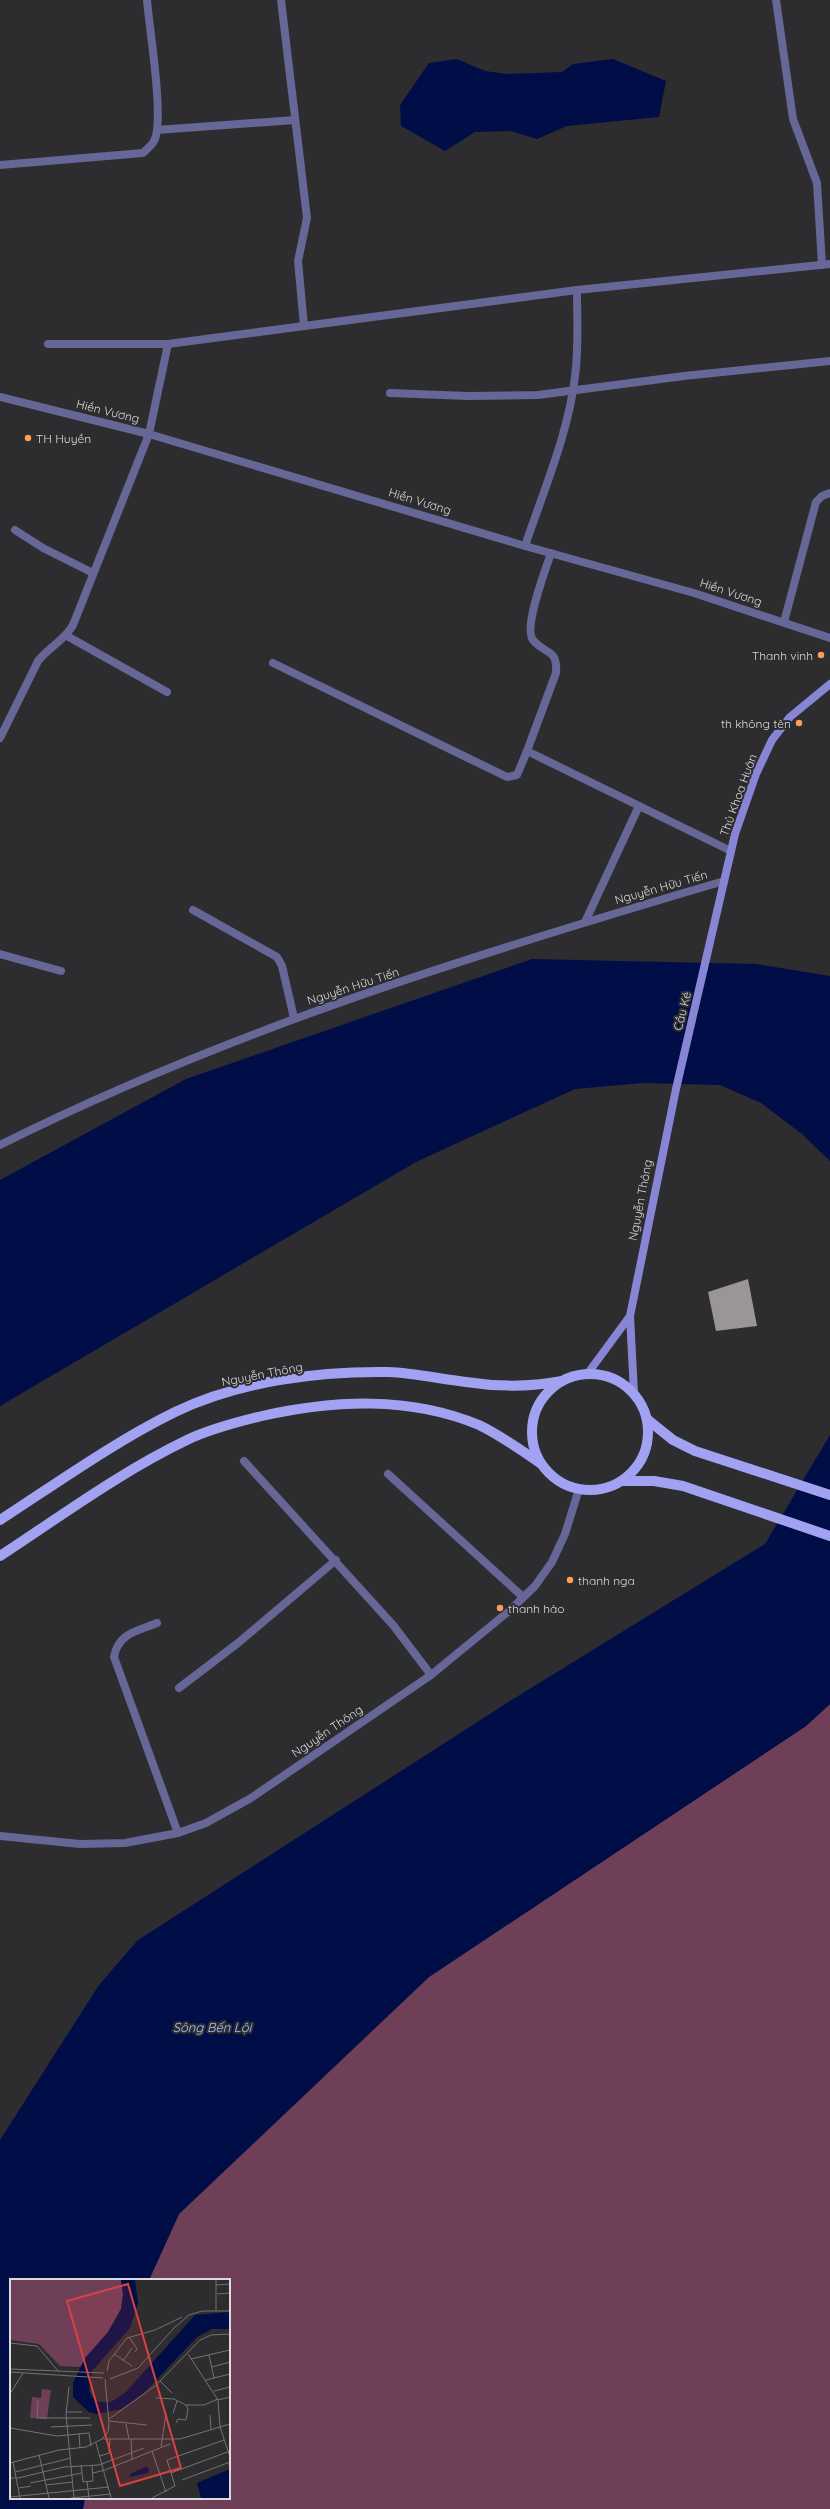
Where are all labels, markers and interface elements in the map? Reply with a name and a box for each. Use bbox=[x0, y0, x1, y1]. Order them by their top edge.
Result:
street label: Hiền Vương bbox=[75, 396, 141, 426]
place label: TH Huyền bbox=[36, 431, 91, 446]
marker: TH Huyền bbox=[23, 433, 33, 443]
street label: Hiền Vương bbox=[387, 484, 453, 518]
street label: Hiền Vương bbox=[698, 575, 764, 609]
place label: Thanh vinh bbox=[752, 648, 813, 663]
marker: Thanh vinh bbox=[816, 650, 826, 660]
place label: th không tên bbox=[721, 716, 791, 731]
marker: th không tên bbox=[794, 718, 804, 728]
street label: Thủ Khoa Huân bbox=[716, 752, 760, 838]
street label: Nguyễn Hữu Tiến bbox=[613, 867, 709, 907]
street label: Nguyễn Hữu Tiến bbox=[305, 964, 401, 1008]
street label: Cầu Ké bbox=[670, 990, 694, 1032]
street label: Nguyễn Thông bbox=[625, 1158, 655, 1242]
street label: Nguyễn Thông bbox=[220, 1359, 304, 1389]
place label: thanh nga bbox=[578, 1573, 635, 1588]
marker: thanh nga bbox=[565, 1575, 575, 1585]
place label: thanh hảo bbox=[508, 1601, 565, 1616]
marker: thanh hảo bbox=[495, 1603, 505, 1613]
street label: Nguyễn Thông bbox=[289, 1702, 365, 1760]
water label: Sông Bến Lội bbox=[173, 2019, 254, 2035]
inset map bbox=[10, 2279, 230, 2499]

